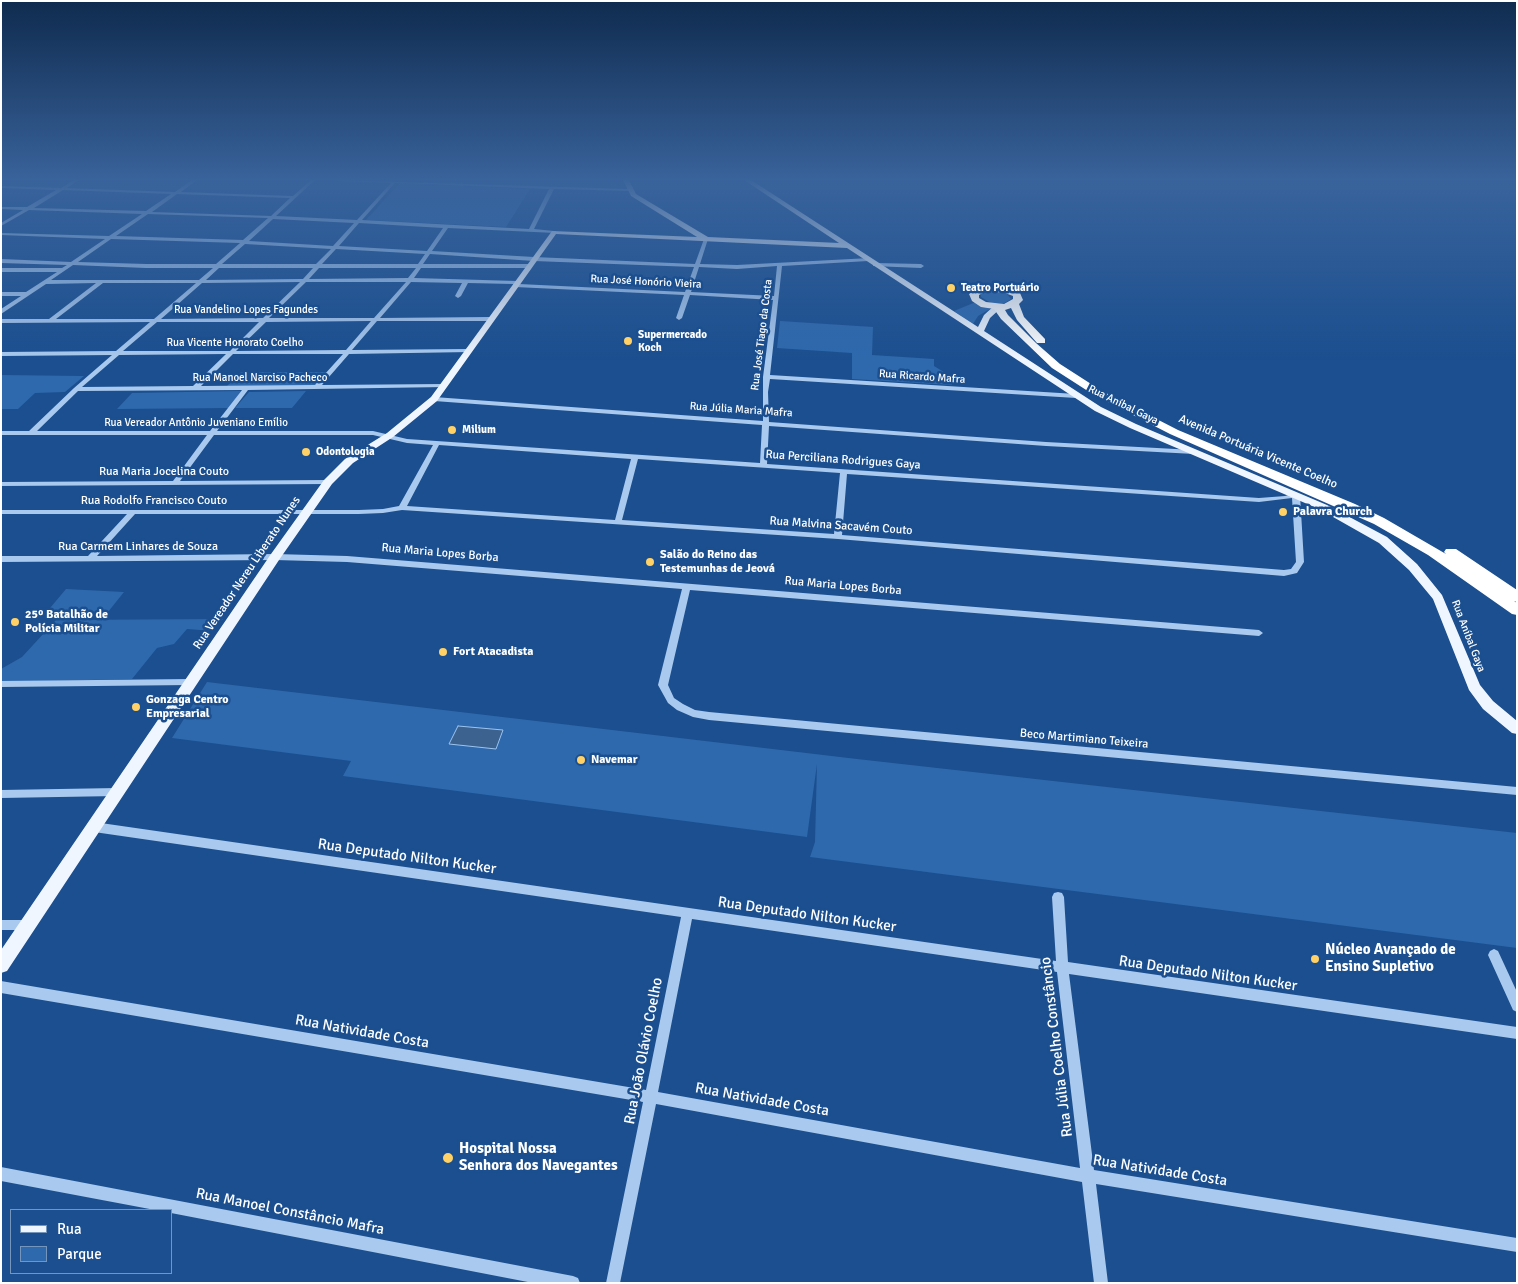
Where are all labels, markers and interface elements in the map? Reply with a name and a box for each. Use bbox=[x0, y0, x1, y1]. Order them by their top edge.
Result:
street label: Rua José Honório Vieira bbox=[590, 272, 702, 292]
street label: Rua José Tiago da Costa bbox=[749, 279, 775, 391]
place label: Teatro Portuário bbox=[961, 281, 1039, 295]
marker: Teatro Portuário bbox=[945, 282, 957, 294]
street label: Rua Vandelino Lopes Fagundes bbox=[174, 303, 318, 317]
place label: Supermercado Koch bbox=[638, 328, 707, 354]
marker: Supermercado Koch bbox=[622, 335, 634, 347]
street label: Rua Vicente Honorato Coelho bbox=[167, 336, 303, 350]
street label: Rua Ricardo Mafra bbox=[878, 367, 966, 387]
street label: Rua Manoel Narciso Pacheco bbox=[193, 371, 327, 385]
street label: Rua Aníbal Gaya bbox=[1086, 382, 1160, 428]
street label: Rua Júlia Maria Mafra bbox=[689, 400, 793, 420]
street label: Avenida Portuária Vicente Coelho bbox=[1177, 412, 1339, 492]
street label: Rua Vereador Antônio Juveniano Emílio bbox=[104, 416, 288, 430]
place label: Milium bbox=[462, 423, 496, 437]
marker: Milium bbox=[446, 424, 458, 436]
place label: Odontologia bbox=[316, 445, 375, 459]
marker: Odontologia bbox=[300, 446, 312, 458]
street label: Rua Perciliana Rodrigues Gaya bbox=[765, 447, 921, 473]
street label: Rua Maria Jocelina Couto bbox=[99, 465, 229, 479]
street label: Rua Rodolfo Francisco Couto bbox=[81, 494, 227, 508]
street label: Rua Vereador Nereu Liberato Nunes bbox=[190, 494, 304, 652]
place label: Palavra Church bbox=[1293, 505, 1372, 519]
marker: Palavra Church bbox=[1277, 506, 1289, 518]
street label: Rua Malvina Sacavém Couto bbox=[769, 514, 913, 538]
street label: Rua Carmem Linhares de Souza bbox=[58, 540, 218, 554]
street label: Rua Maria Lopes Borba bbox=[381, 541, 499, 565]
place label: Salão do Reino das Testemunhas de Jeová bbox=[660, 548, 775, 576]
marker: Salão do Reino das Testemunhas de Jeová bbox=[644, 556, 656, 568]
street label: Rua Maria Lopes Borba bbox=[784, 574, 902, 598]
street label: Rua Aníbal Gaya bbox=[1448, 598, 1488, 674]
place label: 25º Batalhão de Polícia Militar bbox=[25, 608, 108, 636]
marker: 25º Batalhão de Polícia Militar bbox=[9, 616, 21, 628]
place label: Fort Atacadista bbox=[453, 645, 533, 659]
marker: Fort Atacadista bbox=[437, 646, 449, 658]
place label: Gonzaga Centro Empresarial bbox=[146, 693, 229, 721]
marker: Gonzaga Centro Empresarial bbox=[130, 701, 142, 713]
street label: Beco Martimiano Teixeira bbox=[1019, 726, 1149, 752]
place label: Navemar bbox=[591, 753, 638, 767]
marker: Navemar bbox=[575, 754, 587, 766]
street label: Rua Deputado Nilton Kucker bbox=[317, 836, 497, 878]
street label: Rua Deputado Nilton Kucker bbox=[717, 894, 897, 936]
place label: Núcleo Avançado de Ensino Supletivo bbox=[1325, 941, 1456, 976]
street label: Rua Deputado Nilton Kucker bbox=[1118, 953, 1298, 995]
marker: Núcleo Avançado de Ensino Supletivo bbox=[1309, 953, 1321, 965]
street label: Rua Júlia Coelho Constâncio bbox=[1037, 956, 1077, 1138]
street label: Rua João Olávio Coelho bbox=[621, 976, 667, 1126]
street label: Rua Natividade Costa bbox=[294, 1011, 430, 1053]
street label: Rua Natividade Costa bbox=[694, 1079, 830, 1121]
place label: Hospital Nossa Senhora dos Navegantes bbox=[459, 1140, 618, 1175]
marker: Hospital Nossa Senhora dos Navegantes bbox=[441, 1151, 455, 1165]
street label: Rua Natividade Costa bbox=[1092, 1151, 1228, 1191]
street label: Rua Manoel Constâncio Mafra bbox=[194, 1185, 386, 1239]
legend bbox=[10, 1209, 172, 1274]
text: Rua bbox=[57, 1220, 82, 1238]
text: Parque bbox=[57, 1245, 102, 1263]

